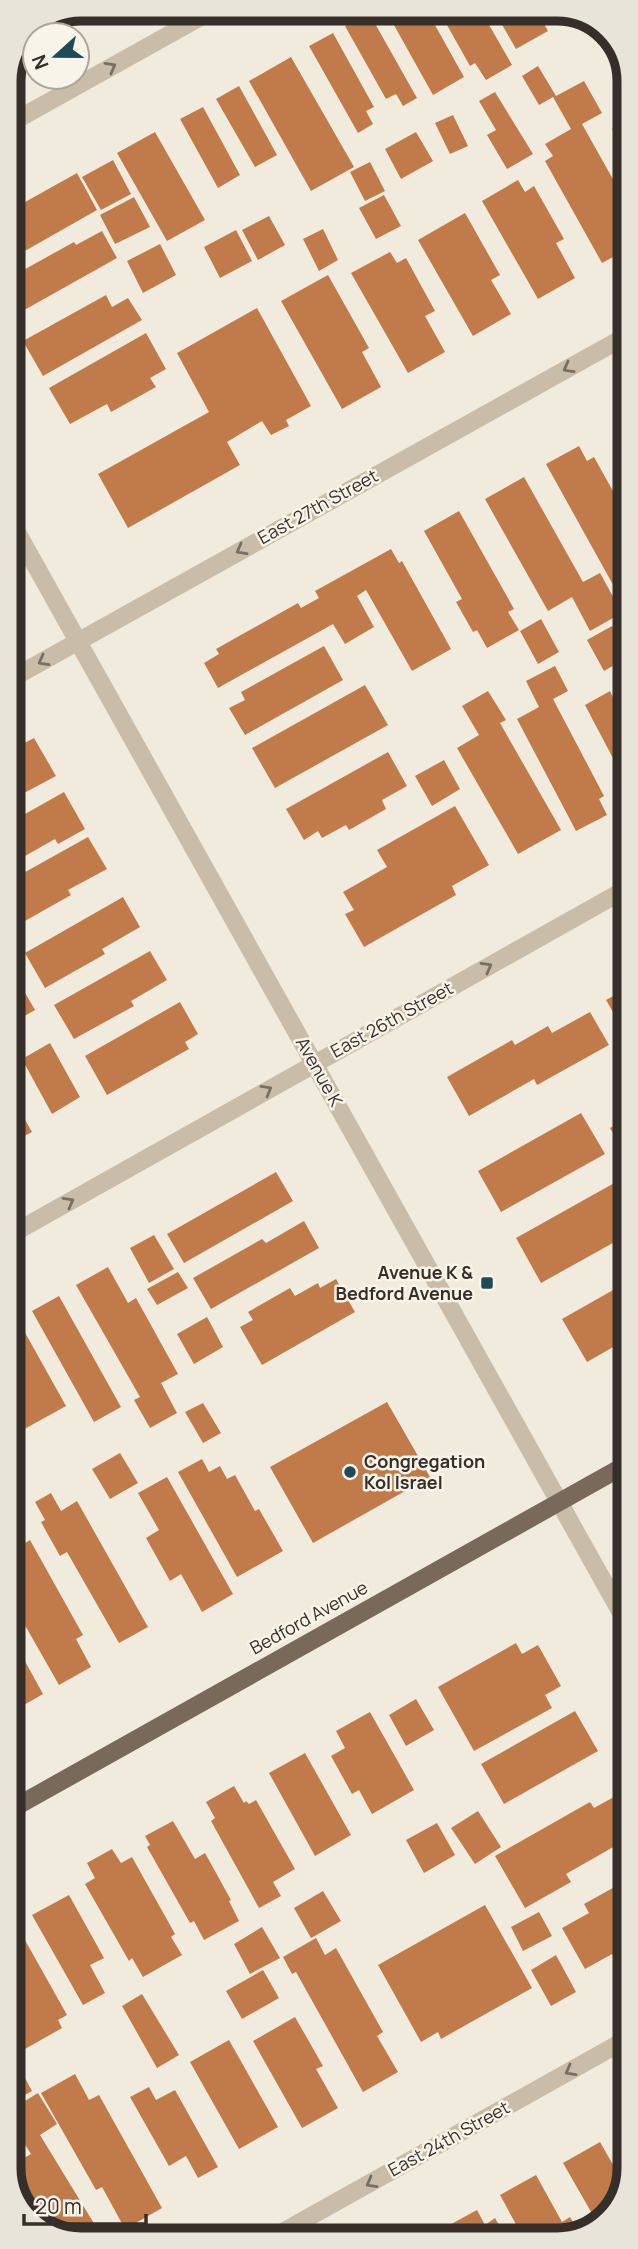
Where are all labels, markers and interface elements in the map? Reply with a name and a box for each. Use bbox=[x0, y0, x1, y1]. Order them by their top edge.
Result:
north arrow bbox=[21, 21, 91, 91]
text: N bbox=[26, 51, 55, 73]
one-way arrow bbox=[104, 62, 116, 75]
one-way arrow bbox=[563, 360, 576, 373]
street label: East 27th Street bbox=[253, 463, 382, 549]
one-way arrow bbox=[236, 542, 248, 555]
one-way arrow bbox=[38, 653, 50, 666]
one-way arrow bbox=[480, 962, 493, 975]
street label: East 26th Street bbox=[326, 976, 457, 1063]
street label: Avenue K bbox=[291, 1032, 349, 1111]
one-way arrow bbox=[260, 1085, 273, 1098]
one-way arrow bbox=[62, 1197, 74, 1210]
place label: Avenue K & Bedford Avenue bbox=[336, 1260, 473, 1305]
marker: Avenue K & Bedford Avenue bbox=[479, 1275, 495, 1291]
place label: Congregation Kol Israel bbox=[364, 1449, 485, 1494]
marker: Congregation Kol Israel bbox=[342, 1464, 358, 1480]
street label: Bedford Avenue bbox=[245, 1575, 372, 1659]
one-way arrow bbox=[564, 2063, 577, 2076]
street label: East 24th Street bbox=[383, 2095, 514, 2181]
one-way arrow bbox=[366, 2175, 378, 2188]
scale bar bbox=[24, 2182, 147, 2226]
text: 20 m bbox=[35, 2192, 82, 2220]

